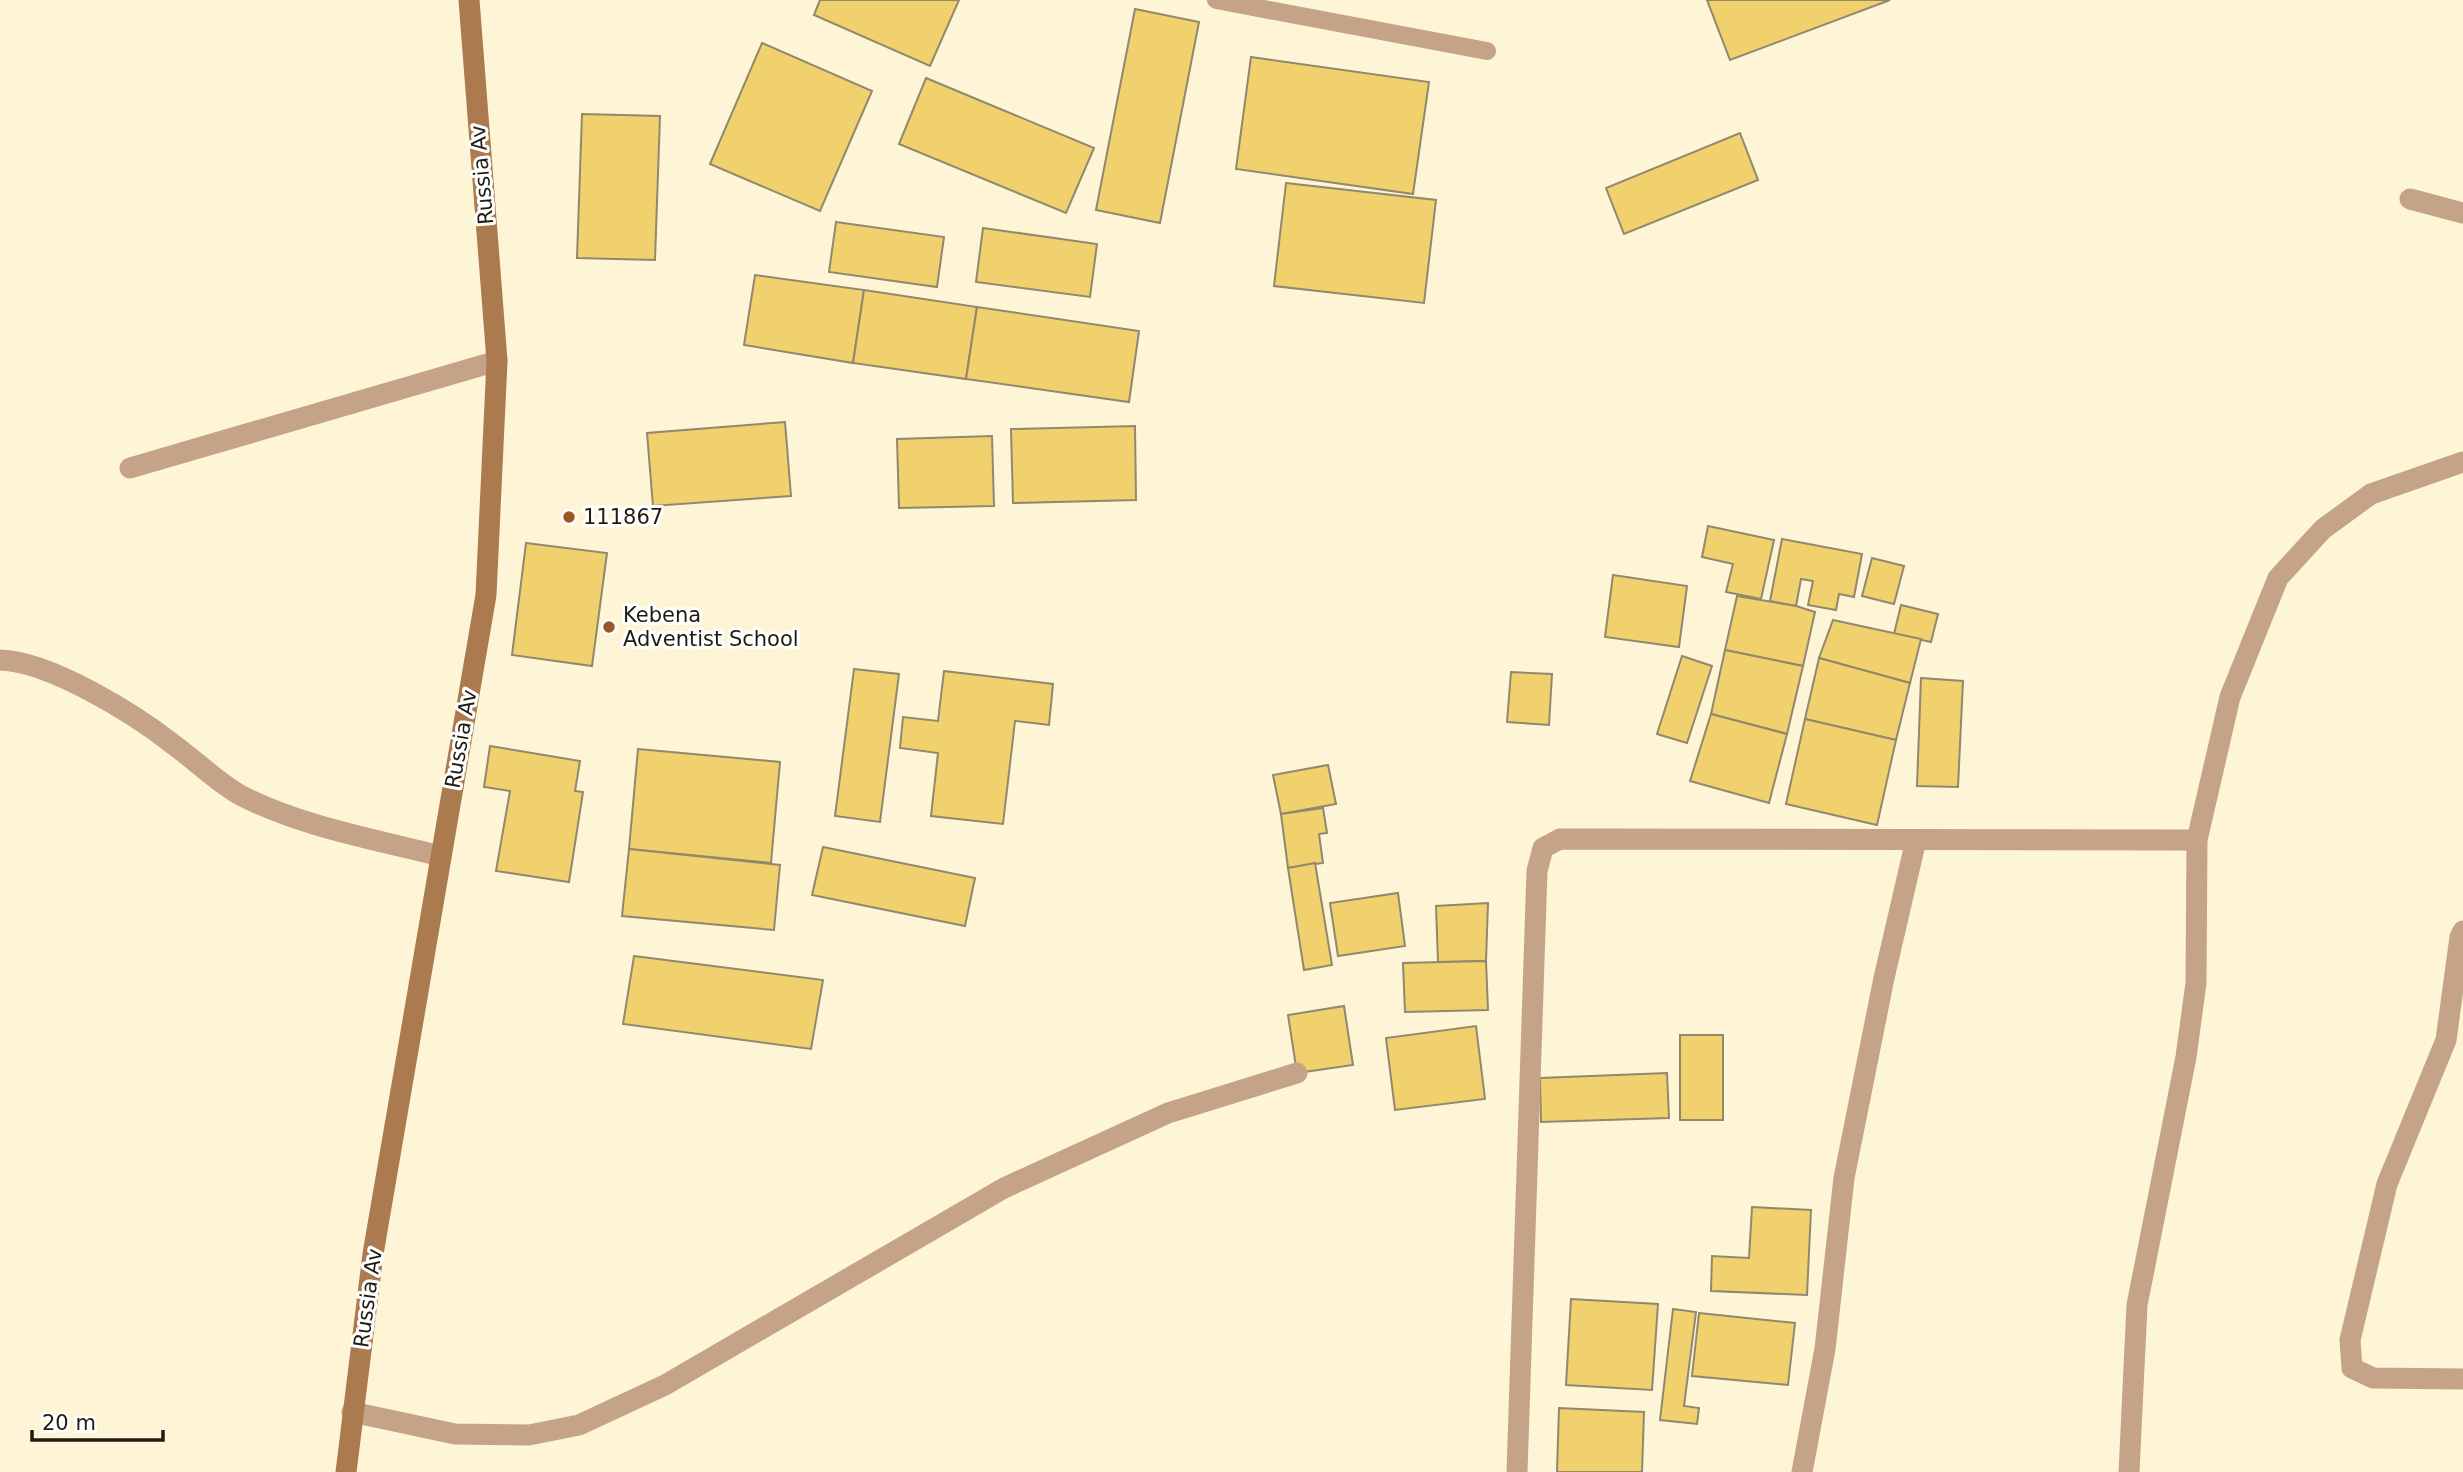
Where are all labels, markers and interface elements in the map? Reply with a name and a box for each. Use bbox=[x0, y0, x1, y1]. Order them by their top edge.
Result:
street label: Russia Av bbox=[466, 124, 498, 226]
place label: 111867 bbox=[583, 505, 663, 529]
marker: 111867 bbox=[561, 509, 577, 525]
place label: Kebena Adventist School bbox=[623, 603, 799, 651]
marker: Kebena Adventist School bbox=[601, 619, 617, 635]
street label: Russia Av bbox=[441, 688, 481, 790]
street label: Russia Av bbox=[349, 1247, 387, 1349]
scale bar bbox=[32, 1398, 163, 1442]
text: 20 m bbox=[42, 1411, 96, 1435]

